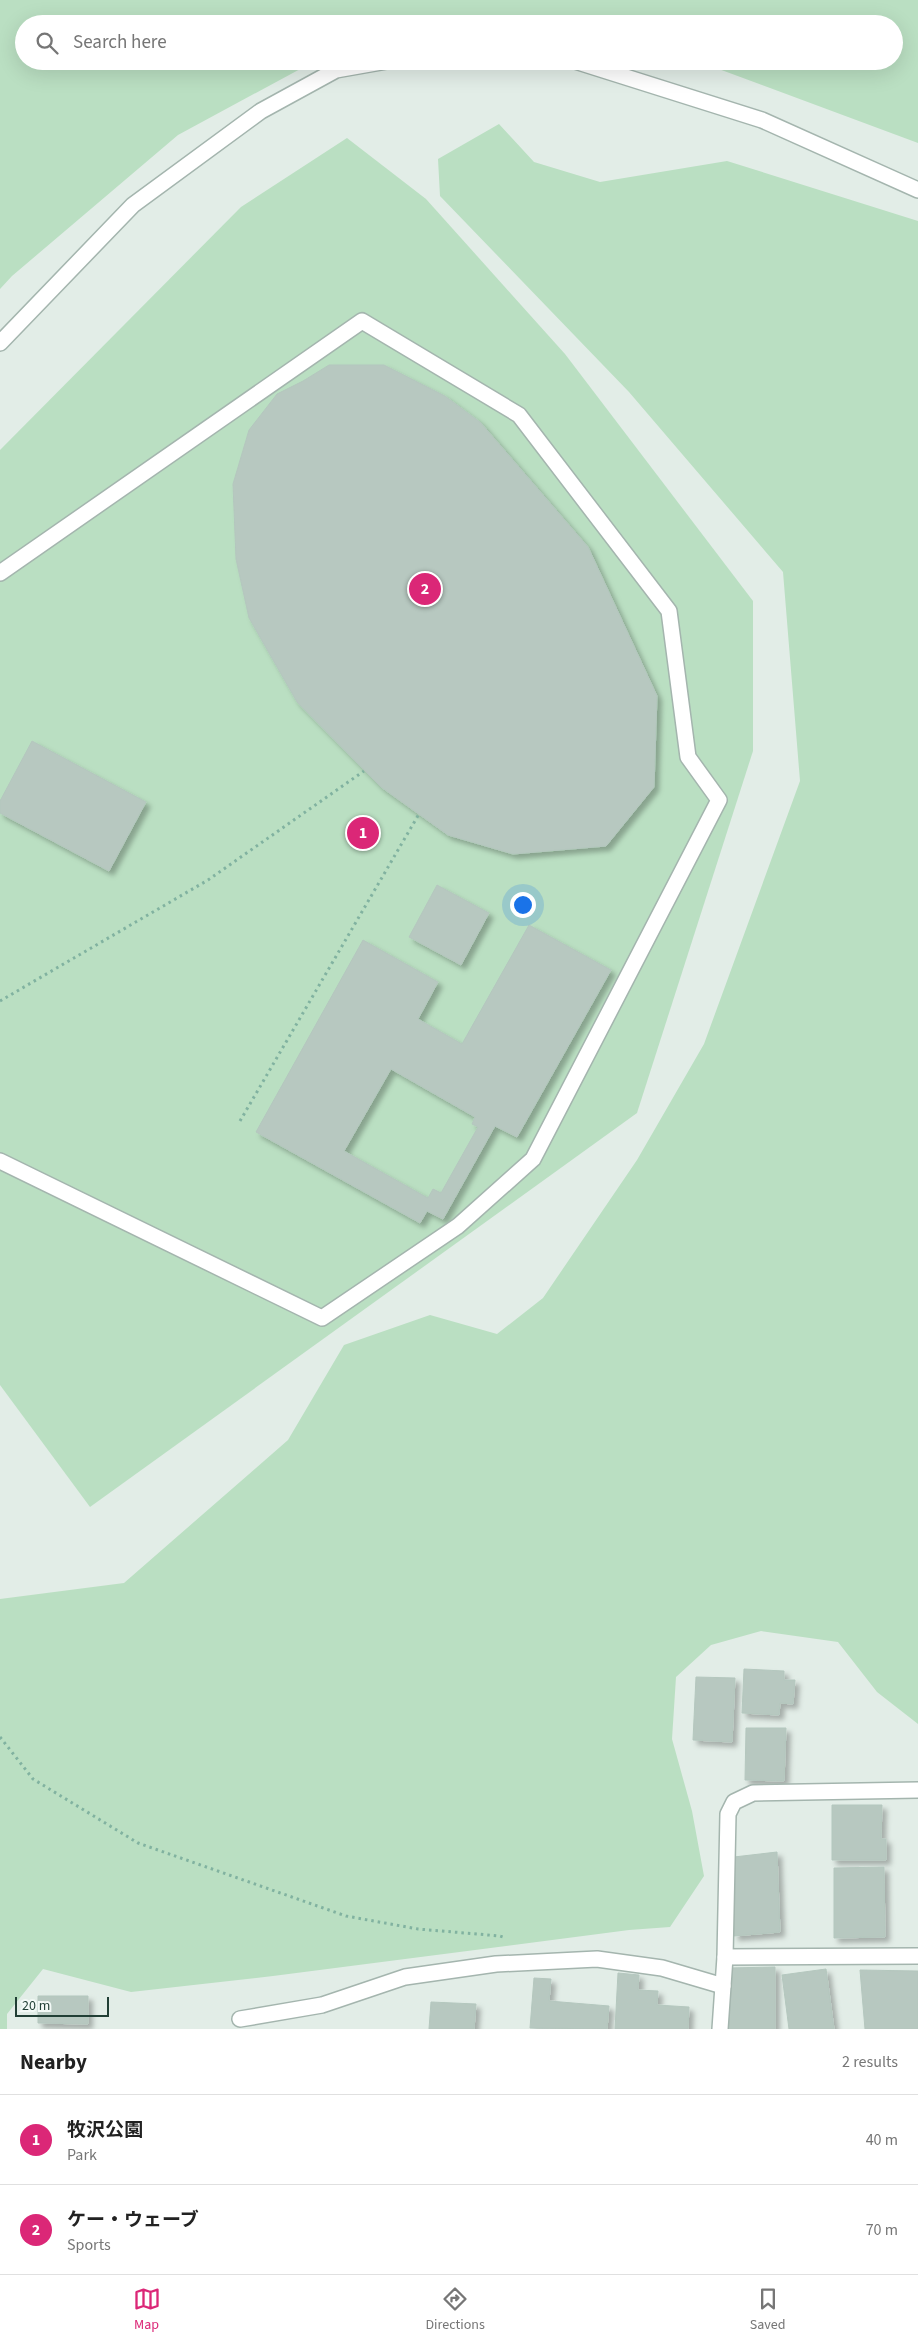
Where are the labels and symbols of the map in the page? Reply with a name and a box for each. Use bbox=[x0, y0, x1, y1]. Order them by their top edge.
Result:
pin: 2 bbox=[409, 570, 441, 608]
pin: 1 bbox=[347, 814, 379, 852]
your location bbox=[510, 892, 536, 918]
scale bar bbox=[15, 1994, 109, 2017]

